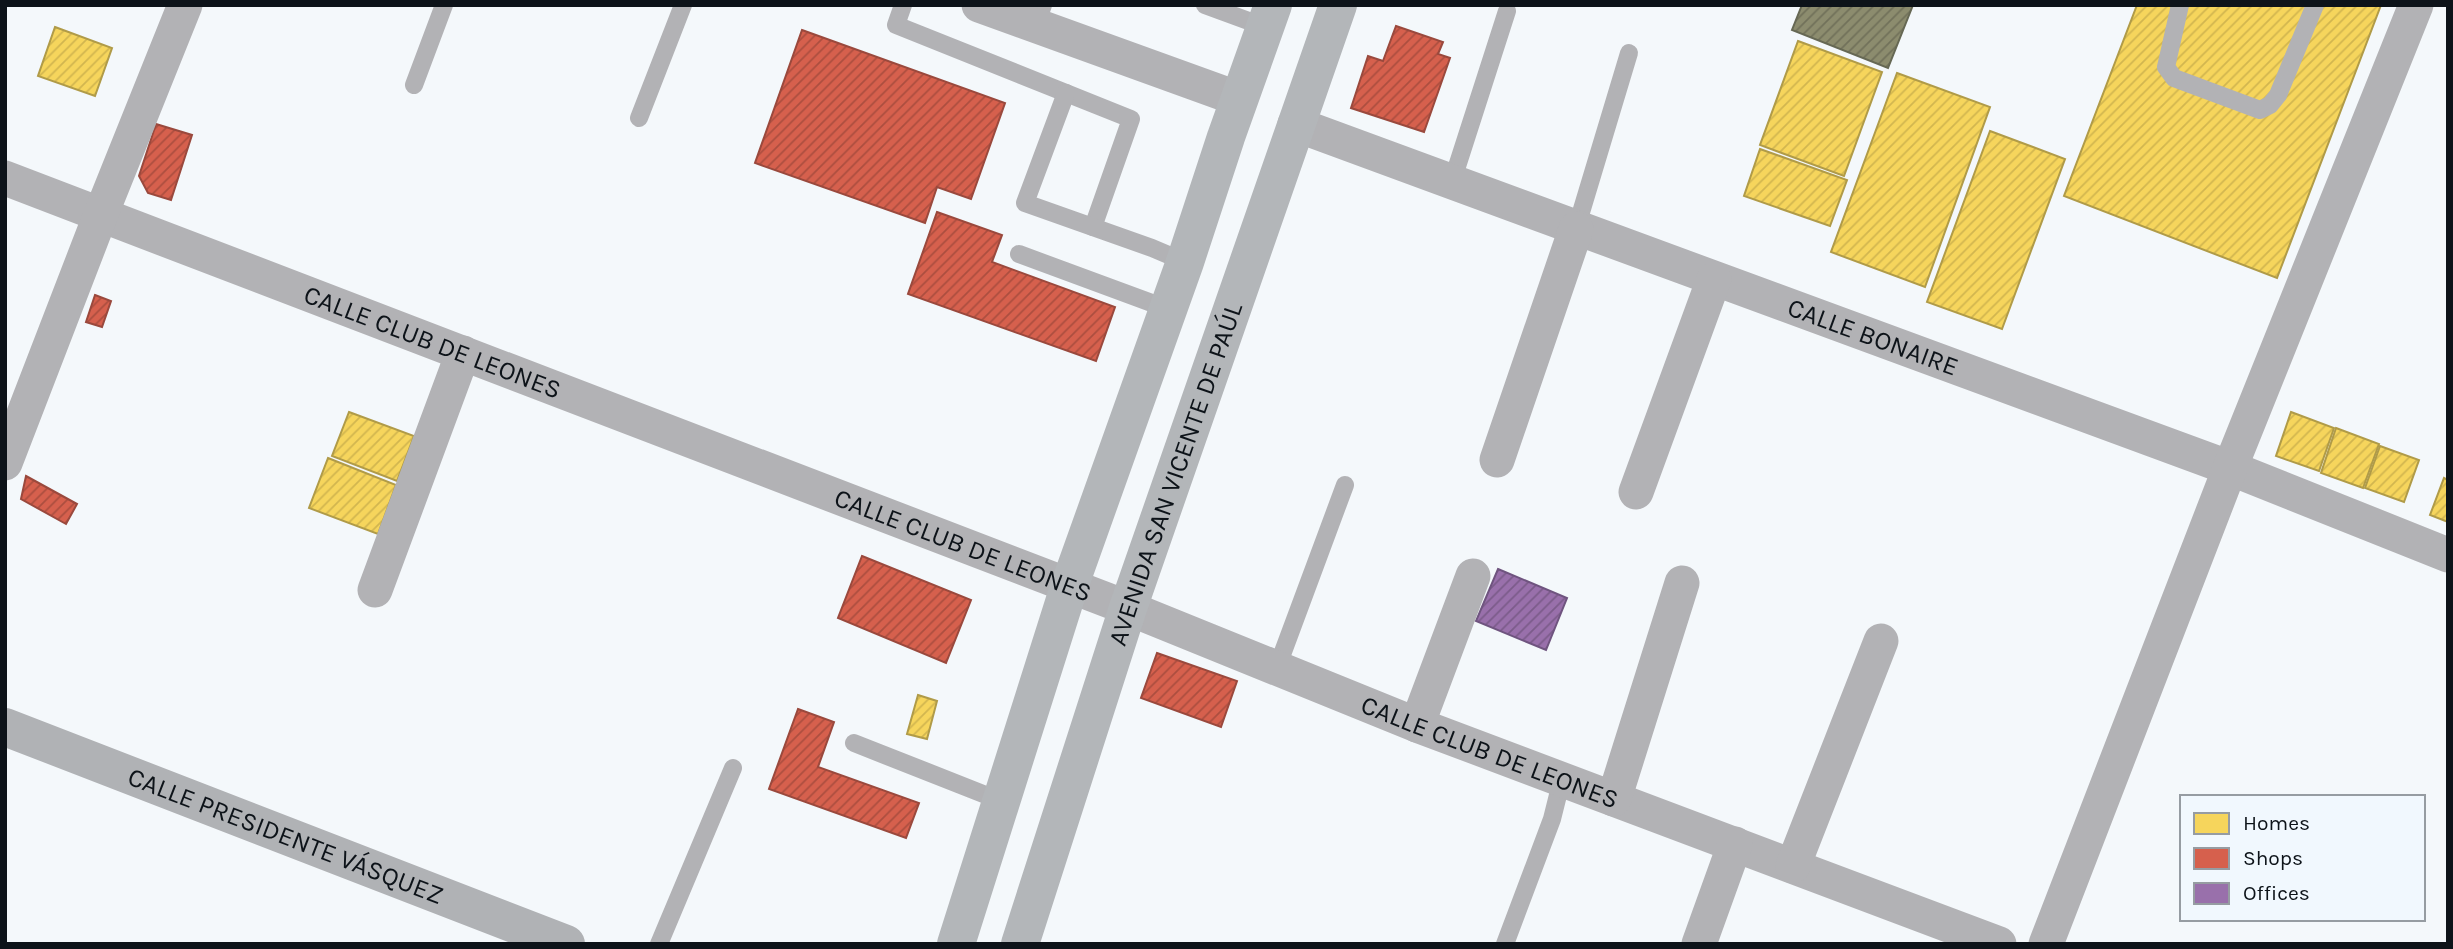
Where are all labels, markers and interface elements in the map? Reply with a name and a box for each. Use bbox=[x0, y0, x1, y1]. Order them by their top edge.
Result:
street label: CALLE CLUB DE LEONES bbox=[299, 279, 566, 406]
street label: CALLE BONAIRE bbox=[1783, 292, 1963, 383]
street label: AVENIDA SAN VICENTE DE PAÚL bbox=[1102, 298, 1249, 650]
street label: CALLE CLUB DE LEONES bbox=[830, 482, 1096, 609]
street label: CALLE CLUB DE LEONES bbox=[1356, 689, 1623, 815]
street label: CALLE PRESIDENTE VÁSQUEZ bbox=[123, 761, 448, 911]
legend bbox=[2180, 795, 2425, 921]
text: Homes bbox=[2243, 811, 2310, 835]
text: Shops bbox=[2243, 846, 2303, 870]
text: Offices bbox=[2243, 881, 2310, 905]

